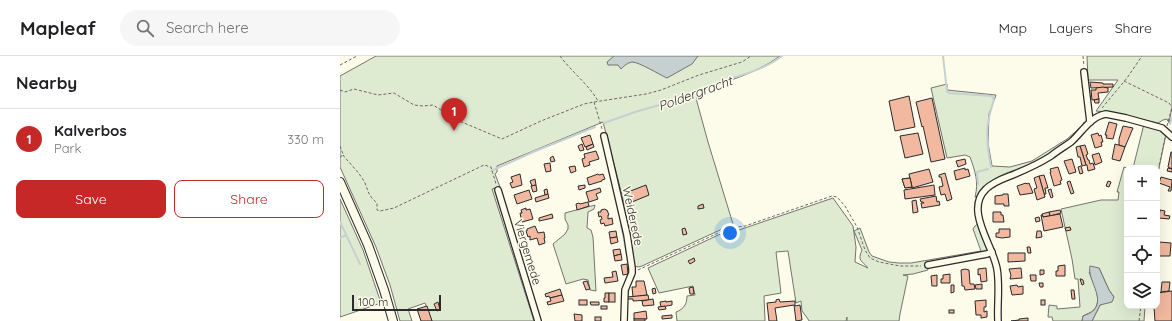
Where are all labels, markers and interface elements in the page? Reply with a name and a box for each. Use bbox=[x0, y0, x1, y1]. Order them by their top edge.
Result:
search box bbox=[120, 10, 400, 46]
text: Mapleaf bbox=[20, 16, 96, 40]
icon: search bbox=[134, 17, 156, 39]
text: Search here bbox=[166, 18, 249, 37]
text: Map bbox=[998, 19, 1027, 37]
text: Layers bbox=[1049, 19, 1093, 37]
text: Share bbox=[1115, 19, 1152, 37]
text: Nearby bbox=[16, 72, 77, 93]
water label: Poldergracht bbox=[656, 72, 736, 114]
pin: 1 bbox=[441, 98, 467, 131]
text: Kalverbos bbox=[54, 121, 127, 140]
text: 1 bbox=[26, 131, 32, 147]
text: 330 m bbox=[287, 131, 324, 147]
text: Park bbox=[54, 140, 82, 156]
map controls bbox=[1124, 165, 1160, 309]
button: + bbox=[1124, 165, 1160, 201]
button: Save bbox=[16, 180, 166, 218]
button: Share bbox=[174, 180, 324, 218]
street label: Weiderede bbox=[619, 185, 647, 247]
button: − bbox=[1124, 201, 1160, 237]
street label: Viergemede bbox=[511, 217, 545, 287]
your location bbox=[720, 223, 740, 243]
button: locate bbox=[1124, 237, 1160, 273]
button: layers bbox=[1124, 273, 1160, 309]
scale bar bbox=[352, 293, 441, 312]
text: 100 m bbox=[358, 295, 388, 309]

